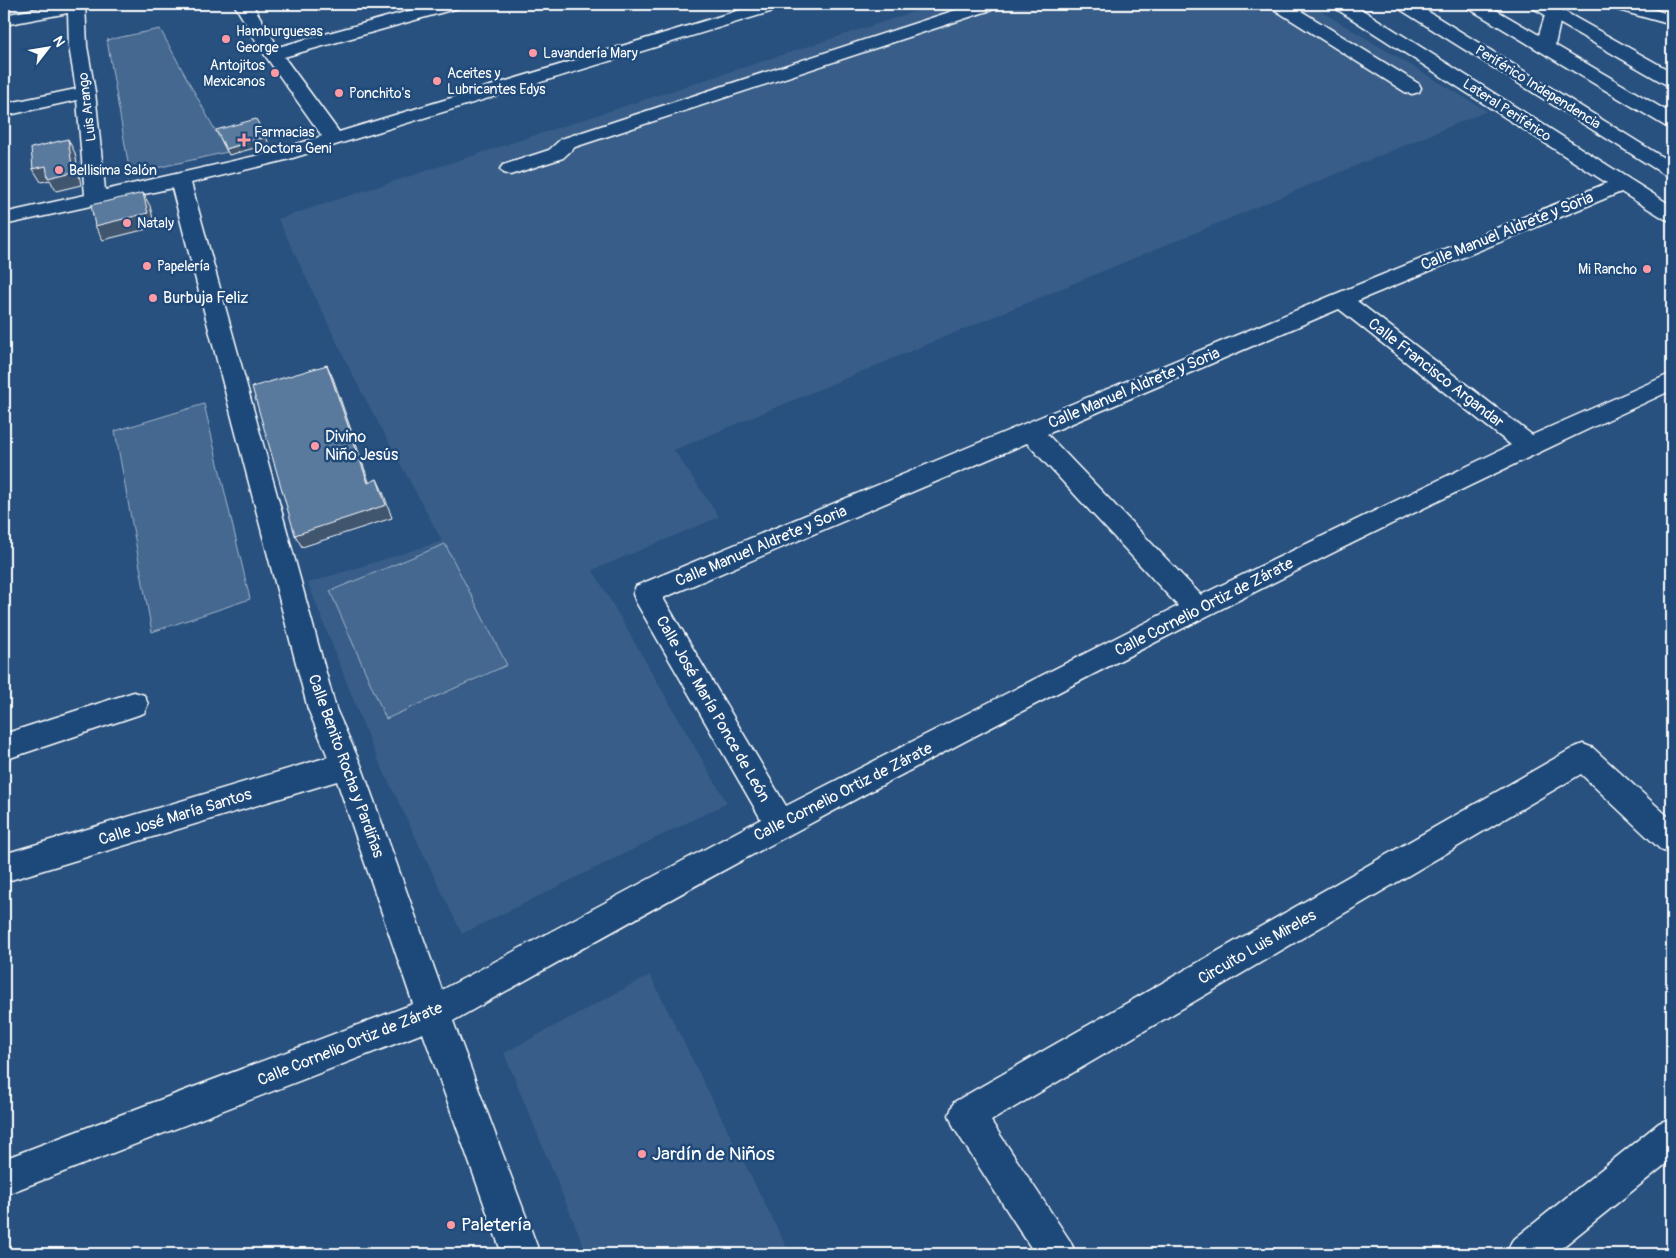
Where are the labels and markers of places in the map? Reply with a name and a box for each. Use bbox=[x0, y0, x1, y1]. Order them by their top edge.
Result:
place label: Hamburguesas George bbox=[236, 23, 323, 56]
marker: Hamburguesas George bbox=[220, 33, 232, 45]
place label: Lavandería Mary bbox=[543, 45, 638, 62]
marker: Lavandería Mary bbox=[527, 47, 539, 59]
place label: Antojitos Mexicanos bbox=[203, 57, 266, 90]
place label: Aceites y Lubricantes Edys bbox=[447, 65, 546, 98]
marker: Antojitos Mexicanos bbox=[269, 67, 281, 79]
marker: Aceites y Lubricantes Edys bbox=[431, 75, 443, 87]
place label: Ponchito's bbox=[349, 85, 411, 102]
marker: Ponchito's bbox=[333, 87, 345, 99]
place label: Farmacias Doctora Geni bbox=[254, 124, 332, 157]
marker: Farmacias Doctora Geni bbox=[238, 134, 250, 146]
place label: Bellisima Salón bbox=[69, 162, 157, 179]
marker: Bellisima Salón bbox=[53, 164, 65, 176]
place label: Nataly bbox=[137, 215, 174, 232]
marker: Nataly bbox=[121, 217, 133, 229]
place label: Papelería bbox=[157, 258, 210, 275]
marker: Papelería bbox=[141, 260, 153, 272]
place label: Mi Rancho bbox=[1578, 261, 1637, 278]
marker: Mi Rancho bbox=[1641, 263, 1653, 275]
place label: Burbuja Feliz bbox=[163, 288, 248, 308]
marker: Burbuja Feliz bbox=[147, 292, 159, 304]
place label: Divino Niño Jesús bbox=[325, 427, 398, 465]
marker: Divino Niño Jesús bbox=[309, 440, 321, 452]
place label: Jardín de Niños bbox=[652, 1142, 775, 1166]
marker: Jardín de Niños bbox=[636, 1148, 648, 1160]
place label: Paletería bbox=[461, 1213, 532, 1237]
marker: Paletería bbox=[445, 1219, 457, 1231]

